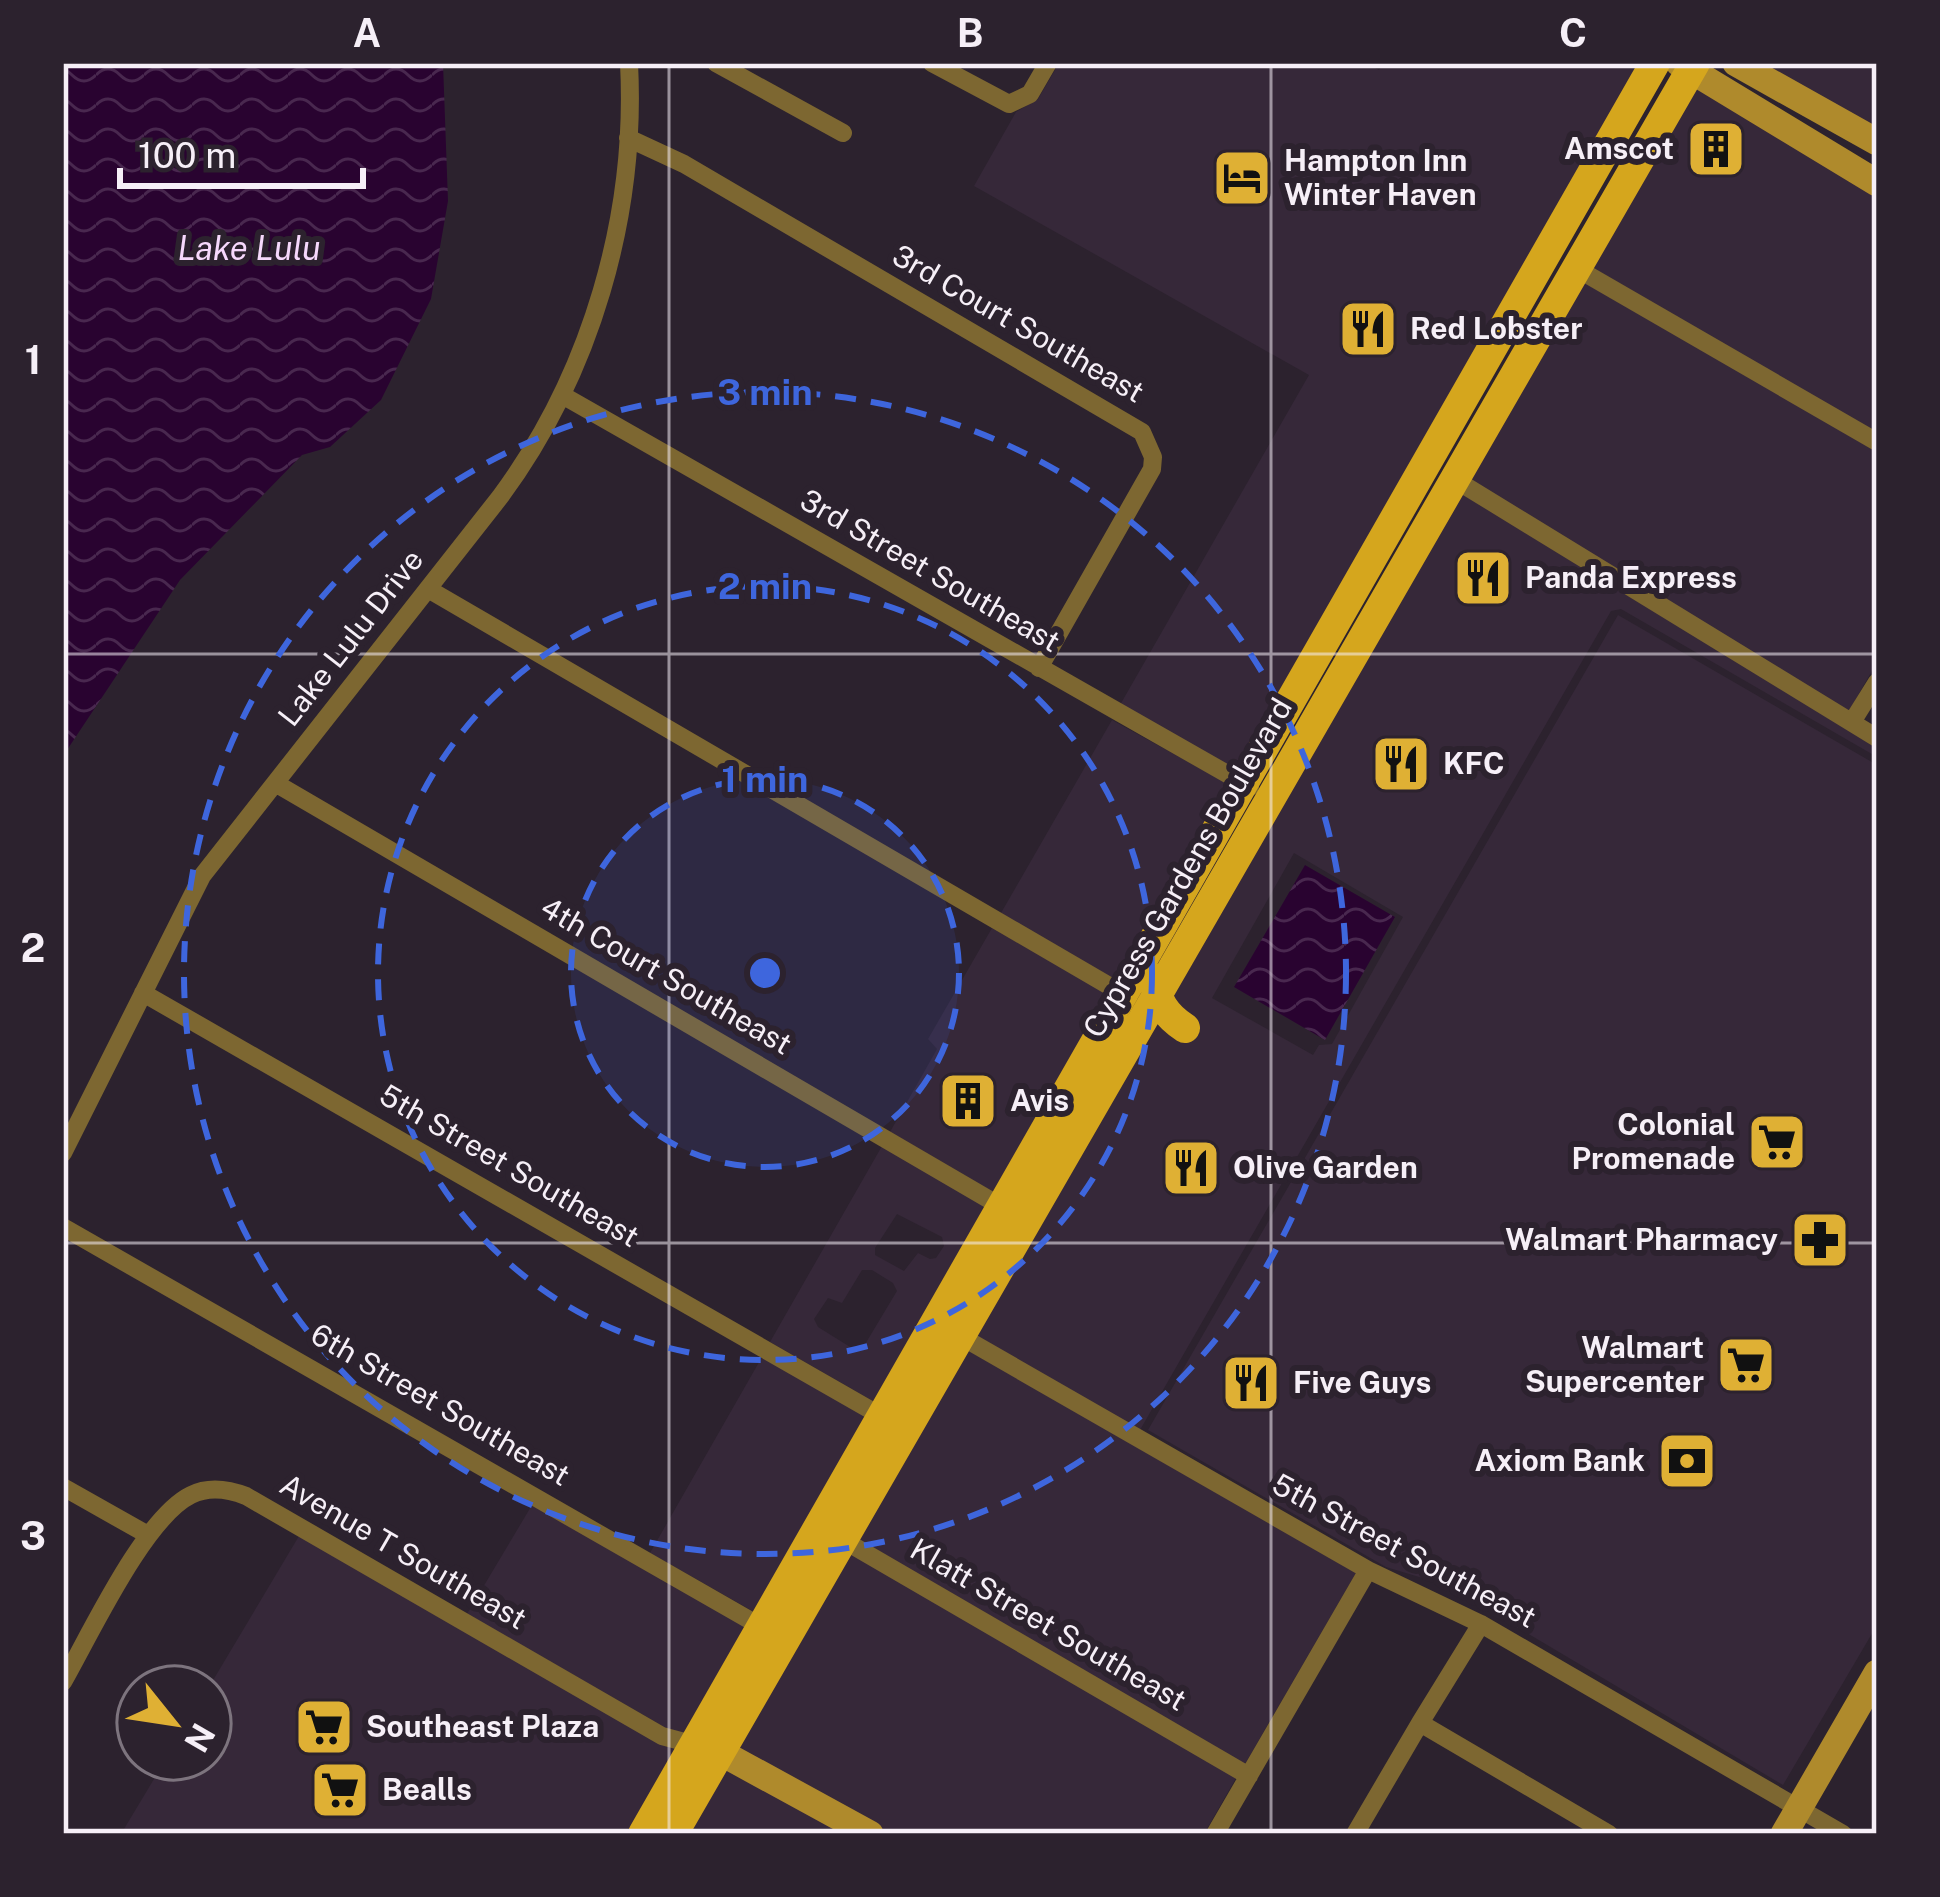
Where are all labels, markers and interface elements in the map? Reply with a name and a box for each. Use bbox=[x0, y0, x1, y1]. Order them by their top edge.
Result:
text: A bbox=[353, 10, 381, 56]
text: B bbox=[957, 10, 983, 56]
text: C bbox=[1559, 10, 1587, 56]
scale bar bbox=[120, 114, 363, 188]
building icon: Amscot bbox=[1685, 118, 1747, 180]
place label: Amscot bbox=[1564, 130, 1674, 166]
text: 100 m bbox=[138, 134, 236, 176]
place label: Hampton Inn Winter Haven bbox=[1284, 142, 1477, 212]
hotel icon: Hampton Inn Winter Haven bbox=[1211, 147, 1273, 209]
water label: Lake Lulu bbox=[177, 229, 321, 267]
street label: 3rd Court Southeast bbox=[886, 237, 1151, 410]
restaurant icon: Red Lobster bbox=[1337, 298, 1399, 360]
place label: Red Lobster bbox=[1410, 310, 1583, 346]
text: 1 bbox=[25, 337, 41, 383]
text: 3 min bbox=[717, 371, 813, 413]
street label: 3rd Street Southeast bbox=[794, 481, 1067, 659]
street label: Lake Lulu Drive bbox=[270, 542, 430, 733]
restaurant icon: Panda Express bbox=[1452, 547, 1514, 609]
place label: Panda Express bbox=[1525, 559, 1737, 595]
text: 2 min bbox=[718, 565, 812, 607]
street label: Cypress Gardens Boulevard bbox=[1075, 692, 1299, 1043]
restaurant icon: KFC bbox=[1370, 733, 1432, 795]
place label: KFC bbox=[1443, 745, 1504, 781]
text: 1 min bbox=[722, 758, 808, 800]
street label: 4th Court Southeast bbox=[535, 889, 798, 1062]
text: 2 bbox=[21, 925, 45, 971]
centre of rings bbox=[744, 952, 786, 994]
building icon: Avis bbox=[937, 1070, 999, 1132]
street label: 5th Street Southeast bbox=[373, 1076, 646, 1254]
place label: Avis bbox=[1010, 1082, 1069, 1118]
place label: Colonial Promenade bbox=[1571, 1106, 1735, 1176]
supermarket icon: Colonial Promenade bbox=[1746, 1111, 1808, 1173]
restaurant icon: Olive Garden bbox=[1160, 1137, 1222, 1199]
place label: Olive Garden bbox=[1233, 1149, 1418, 1185]
pharmacy icon: Walmart Pharmacy bbox=[1789, 1209, 1851, 1271]
place label: Walmart Pharmacy bbox=[1505, 1221, 1778, 1257]
street label: 6th Street Southeast bbox=[305, 1315, 576, 1493]
place label: Walmart Supercenter bbox=[1525, 1329, 1704, 1399]
supermarket icon: Walmart Supercenter bbox=[1715, 1334, 1777, 1396]
restaurant icon: Five Guys bbox=[1220, 1352, 1282, 1414]
place label: Five Guys bbox=[1293, 1364, 1431, 1400]
bank icon: Axiom Bank bbox=[1656, 1430, 1718, 1492]
place label: Axiom Bank bbox=[1474, 1442, 1645, 1478]
street label: 5th Street Southeast bbox=[1266, 1465, 1543, 1635]
street label: Avenue T Southeast bbox=[274, 1466, 533, 1636]
text: 3 bbox=[20, 1513, 46, 1559]
street label: Klatt Street Southeast bbox=[904, 1530, 1193, 1718]
north arrow bbox=[114, 1663, 234, 1783]
supermarket icon: Southeast Plaza bbox=[293, 1696, 355, 1758]
place label: Southeast Plaza bbox=[366, 1708, 599, 1744]
text: N bbox=[177, 1717, 223, 1759]
supermarket icon: Bealls bbox=[309, 1759, 371, 1821]
place label: Bealls bbox=[382, 1771, 472, 1807]

